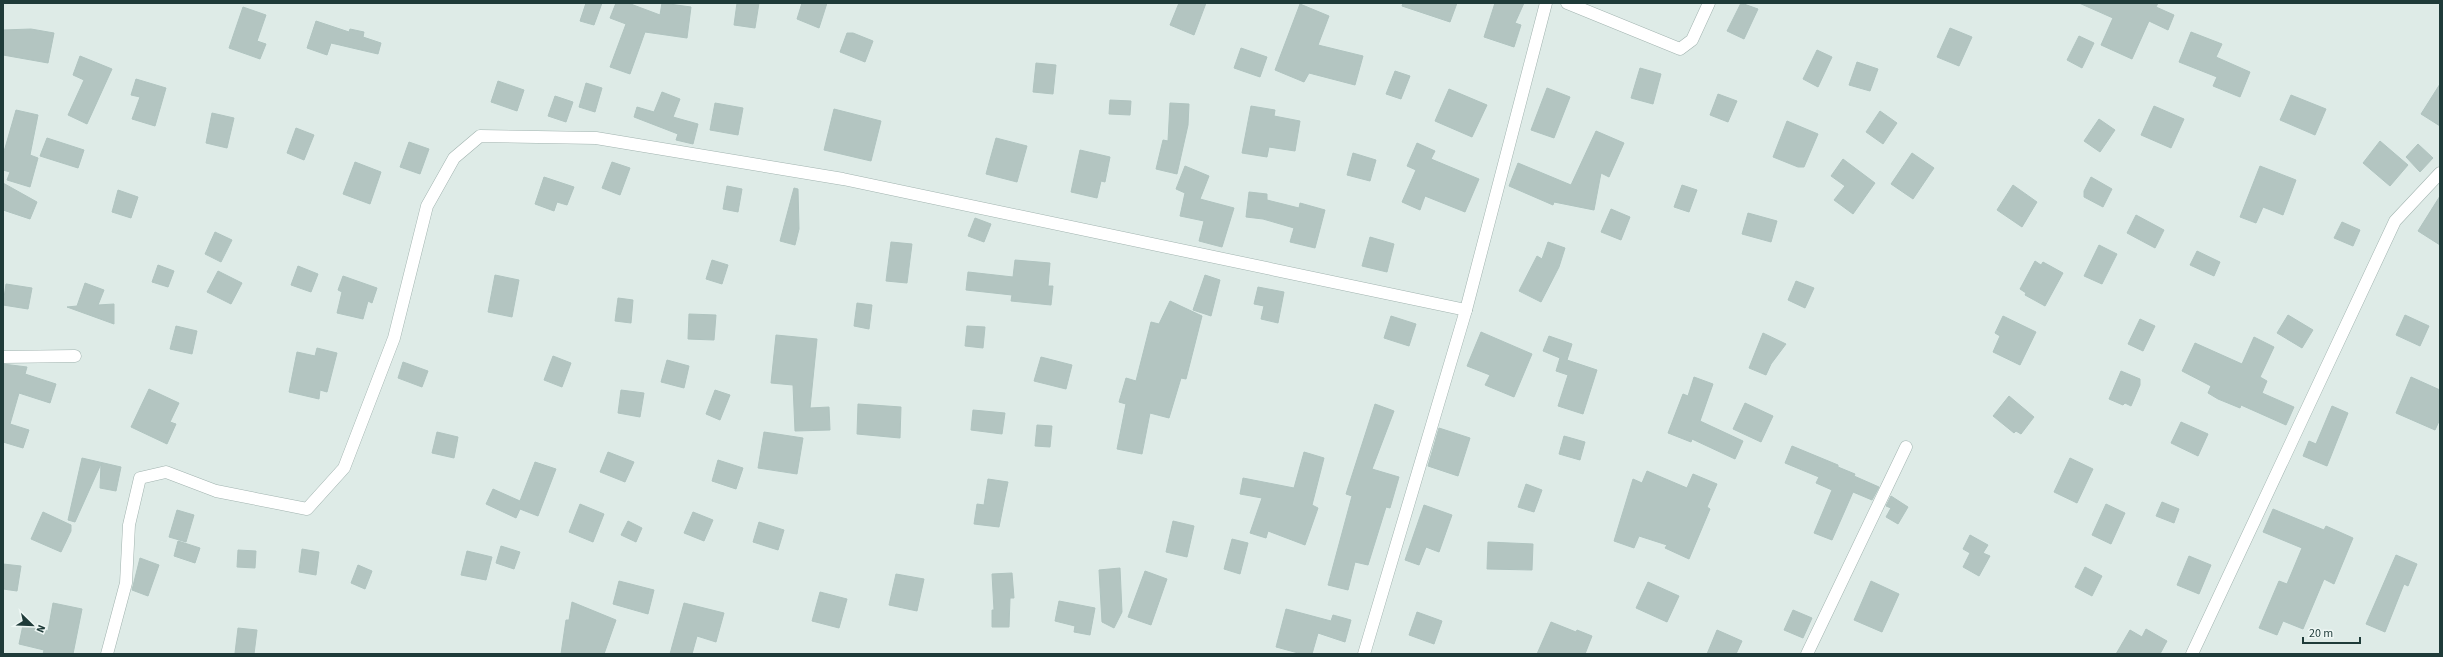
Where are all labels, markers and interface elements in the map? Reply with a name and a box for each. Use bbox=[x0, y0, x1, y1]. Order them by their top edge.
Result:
north arrow bbox=[12, 605, 52, 645]
scale bar bbox=[2303, 619, 2360, 645]
text: N bbox=[32, 622, 49, 635]
text: 20 m bbox=[2309, 625, 2333, 642]

